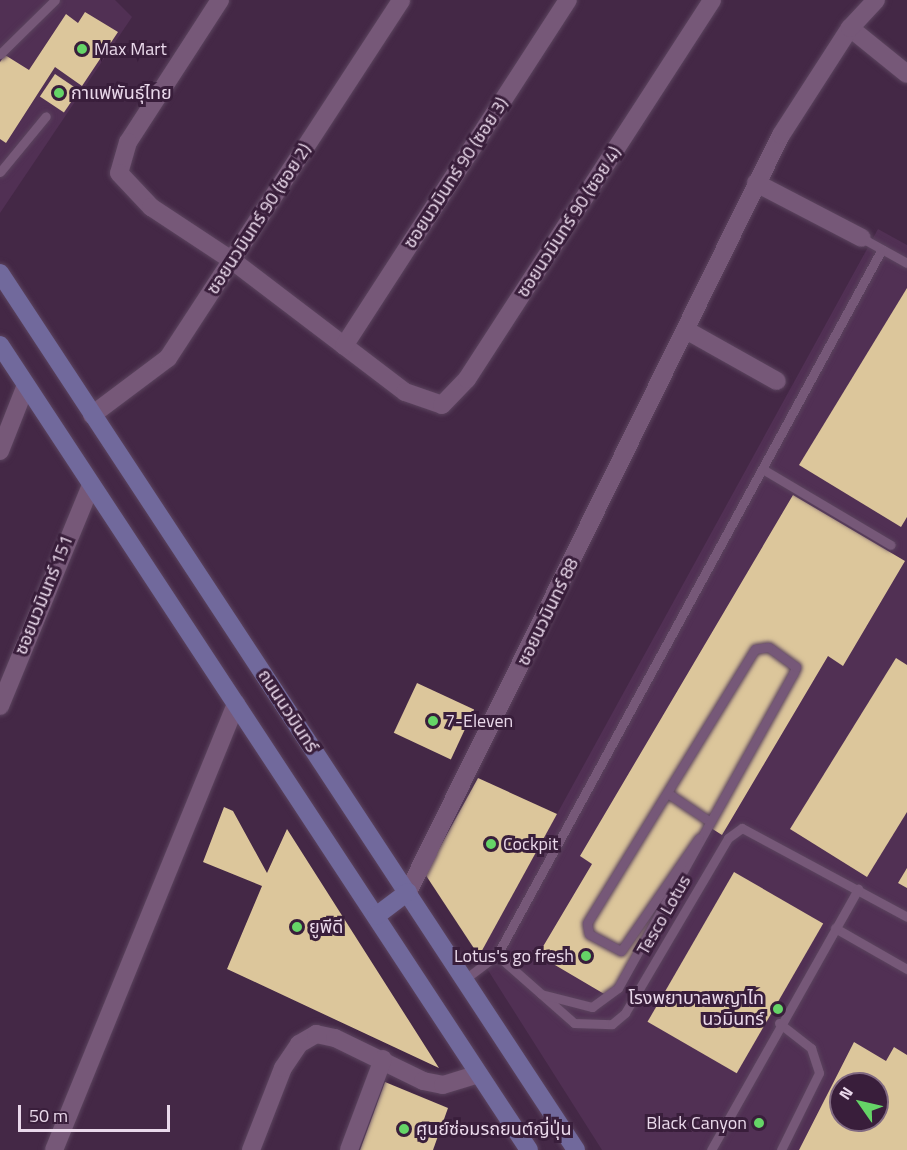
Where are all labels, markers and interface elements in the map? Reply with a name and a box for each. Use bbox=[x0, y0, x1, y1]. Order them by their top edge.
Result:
place label: Max Mart bbox=[94, 38, 167, 60]
marker: Max Mart bbox=[75, 42, 89, 56]
place label: กาแฟพันธุ์ไทย bbox=[71, 82, 172, 104]
marker: กาแฟพันธุ์ไทย bbox=[52, 86, 66, 100]
street label: ซอยนวมินทร์ 90 (ซอย 3) bbox=[399, 94, 513, 252]
street label: ซอยนวมินทร์ 90 (ซอย 2) bbox=[202, 140, 316, 298]
street label: ซอยนวมินทร์ 90 (ซอย 4) bbox=[512, 143, 626, 301]
street label: ซอยนวมินทร์ 151 bbox=[10, 532, 78, 658]
street label: ซอยนวมินทร์ 88 bbox=[513, 555, 583, 669]
street label: ถนนนวมินทร์ bbox=[253, 665, 323, 757]
place label: 7-Eleven bbox=[445, 710, 513, 732]
marker: 7-Eleven bbox=[426, 714, 440, 728]
place label: Cockpit bbox=[503, 833, 558, 855]
marker: Cockpit bbox=[484, 837, 498, 851]
street label: Tesco Lotus bbox=[632, 871, 696, 959]
place label: ยูพีดี bbox=[309, 916, 343, 938]
marker: ยูพีดี bbox=[290, 920, 304, 934]
place label: Lotus's go fresh bbox=[454, 945, 574, 967]
marker: Lotus's go fresh bbox=[579, 949, 593, 963]
place label: โรงพยาบาลพญาไท นวมินทร์ bbox=[629, 988, 764, 1030]
marker: โรงพยาบาลพญาไท นวมินทร์ bbox=[769, 1000, 787, 1018]
north arrow bbox=[829, 1072, 889, 1132]
text: N bbox=[833, 1082, 859, 1104]
scale bar bbox=[21, 1093, 172, 1131]
text: 50 m bbox=[29, 1102, 68, 1129]
place label: Black Canyon bbox=[646, 1112, 747, 1134]
marker: Black Canyon bbox=[752, 1116, 766, 1130]
place label: ศูนย์ซ่อมรถยนต์ญี่ปุ่น bbox=[416, 1118, 572, 1140]
marker: ศูนย์ซ่อมรถยนต์ญี่ปุ่น bbox=[397, 1122, 411, 1136]

